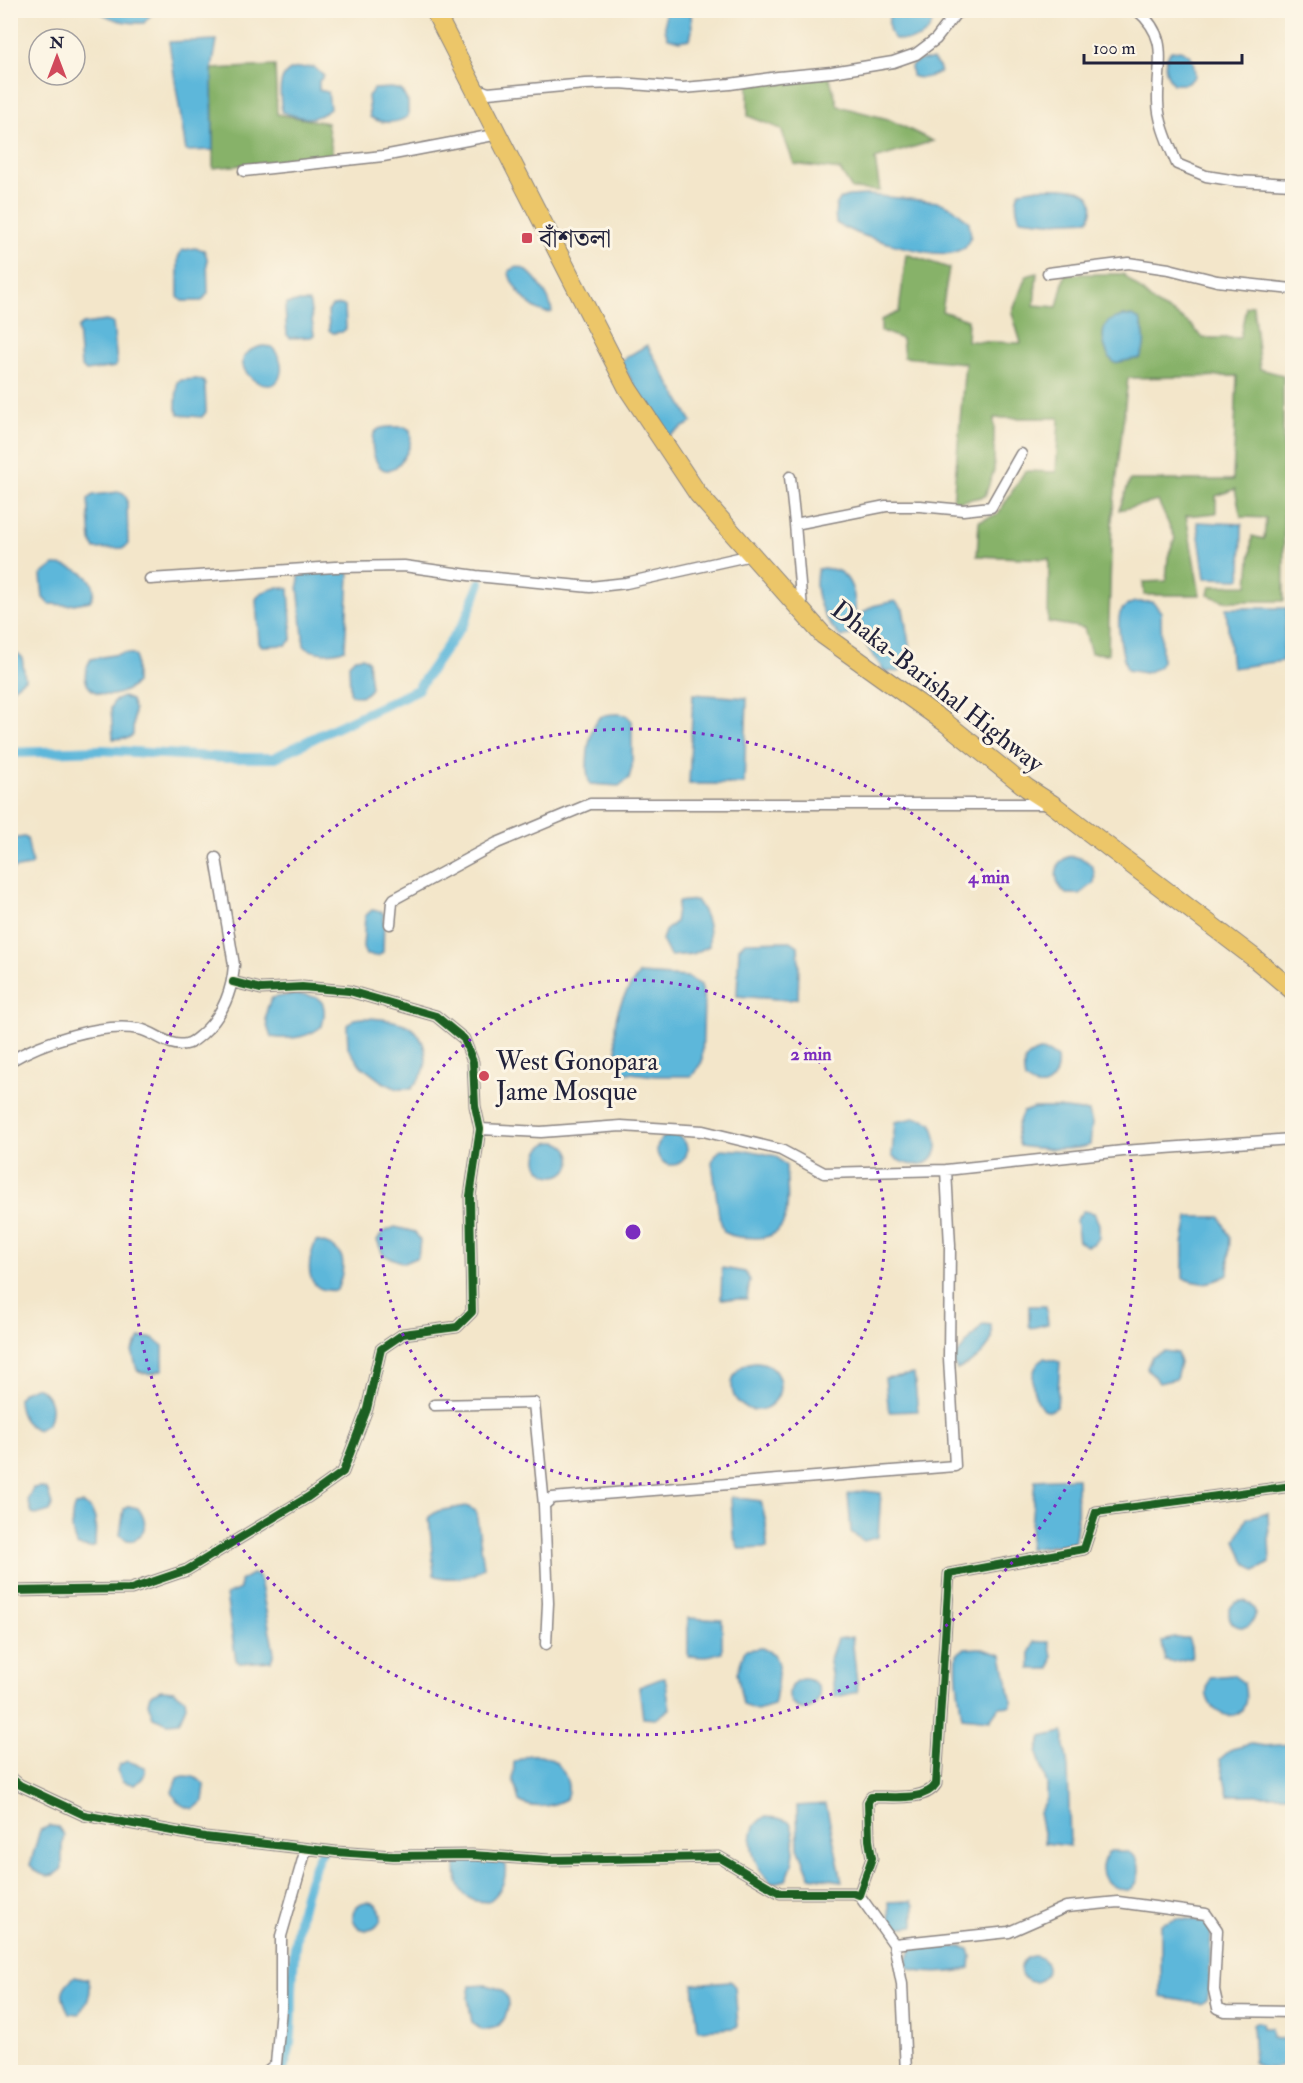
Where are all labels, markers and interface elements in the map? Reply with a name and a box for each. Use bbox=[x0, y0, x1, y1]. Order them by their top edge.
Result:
north arrow bbox=[27, 27, 87, 87]
scale bar bbox=[1084, 27, 1242, 65]
text: N bbox=[49, 33, 65, 53]
text: 100 m bbox=[1093, 37, 1136, 60]
place label: বাঁশতলা bbox=[538, 223, 611, 255]
marker: বাঁশতলা bbox=[520, 231, 534, 245]
street label: Dhaka-Barishal Highway bbox=[825, 594, 1051, 780]
text: 4 min bbox=[967, 866, 1010, 889]
text: 2 min bbox=[791, 1043, 832, 1066]
place label: West Gonopara Jame Mosque bbox=[495, 1046, 659, 1108]
marker: West Gonopara Jame Mosque bbox=[477, 1069, 491, 1083]
centre of rings bbox=[623, 1222, 643, 1242]

